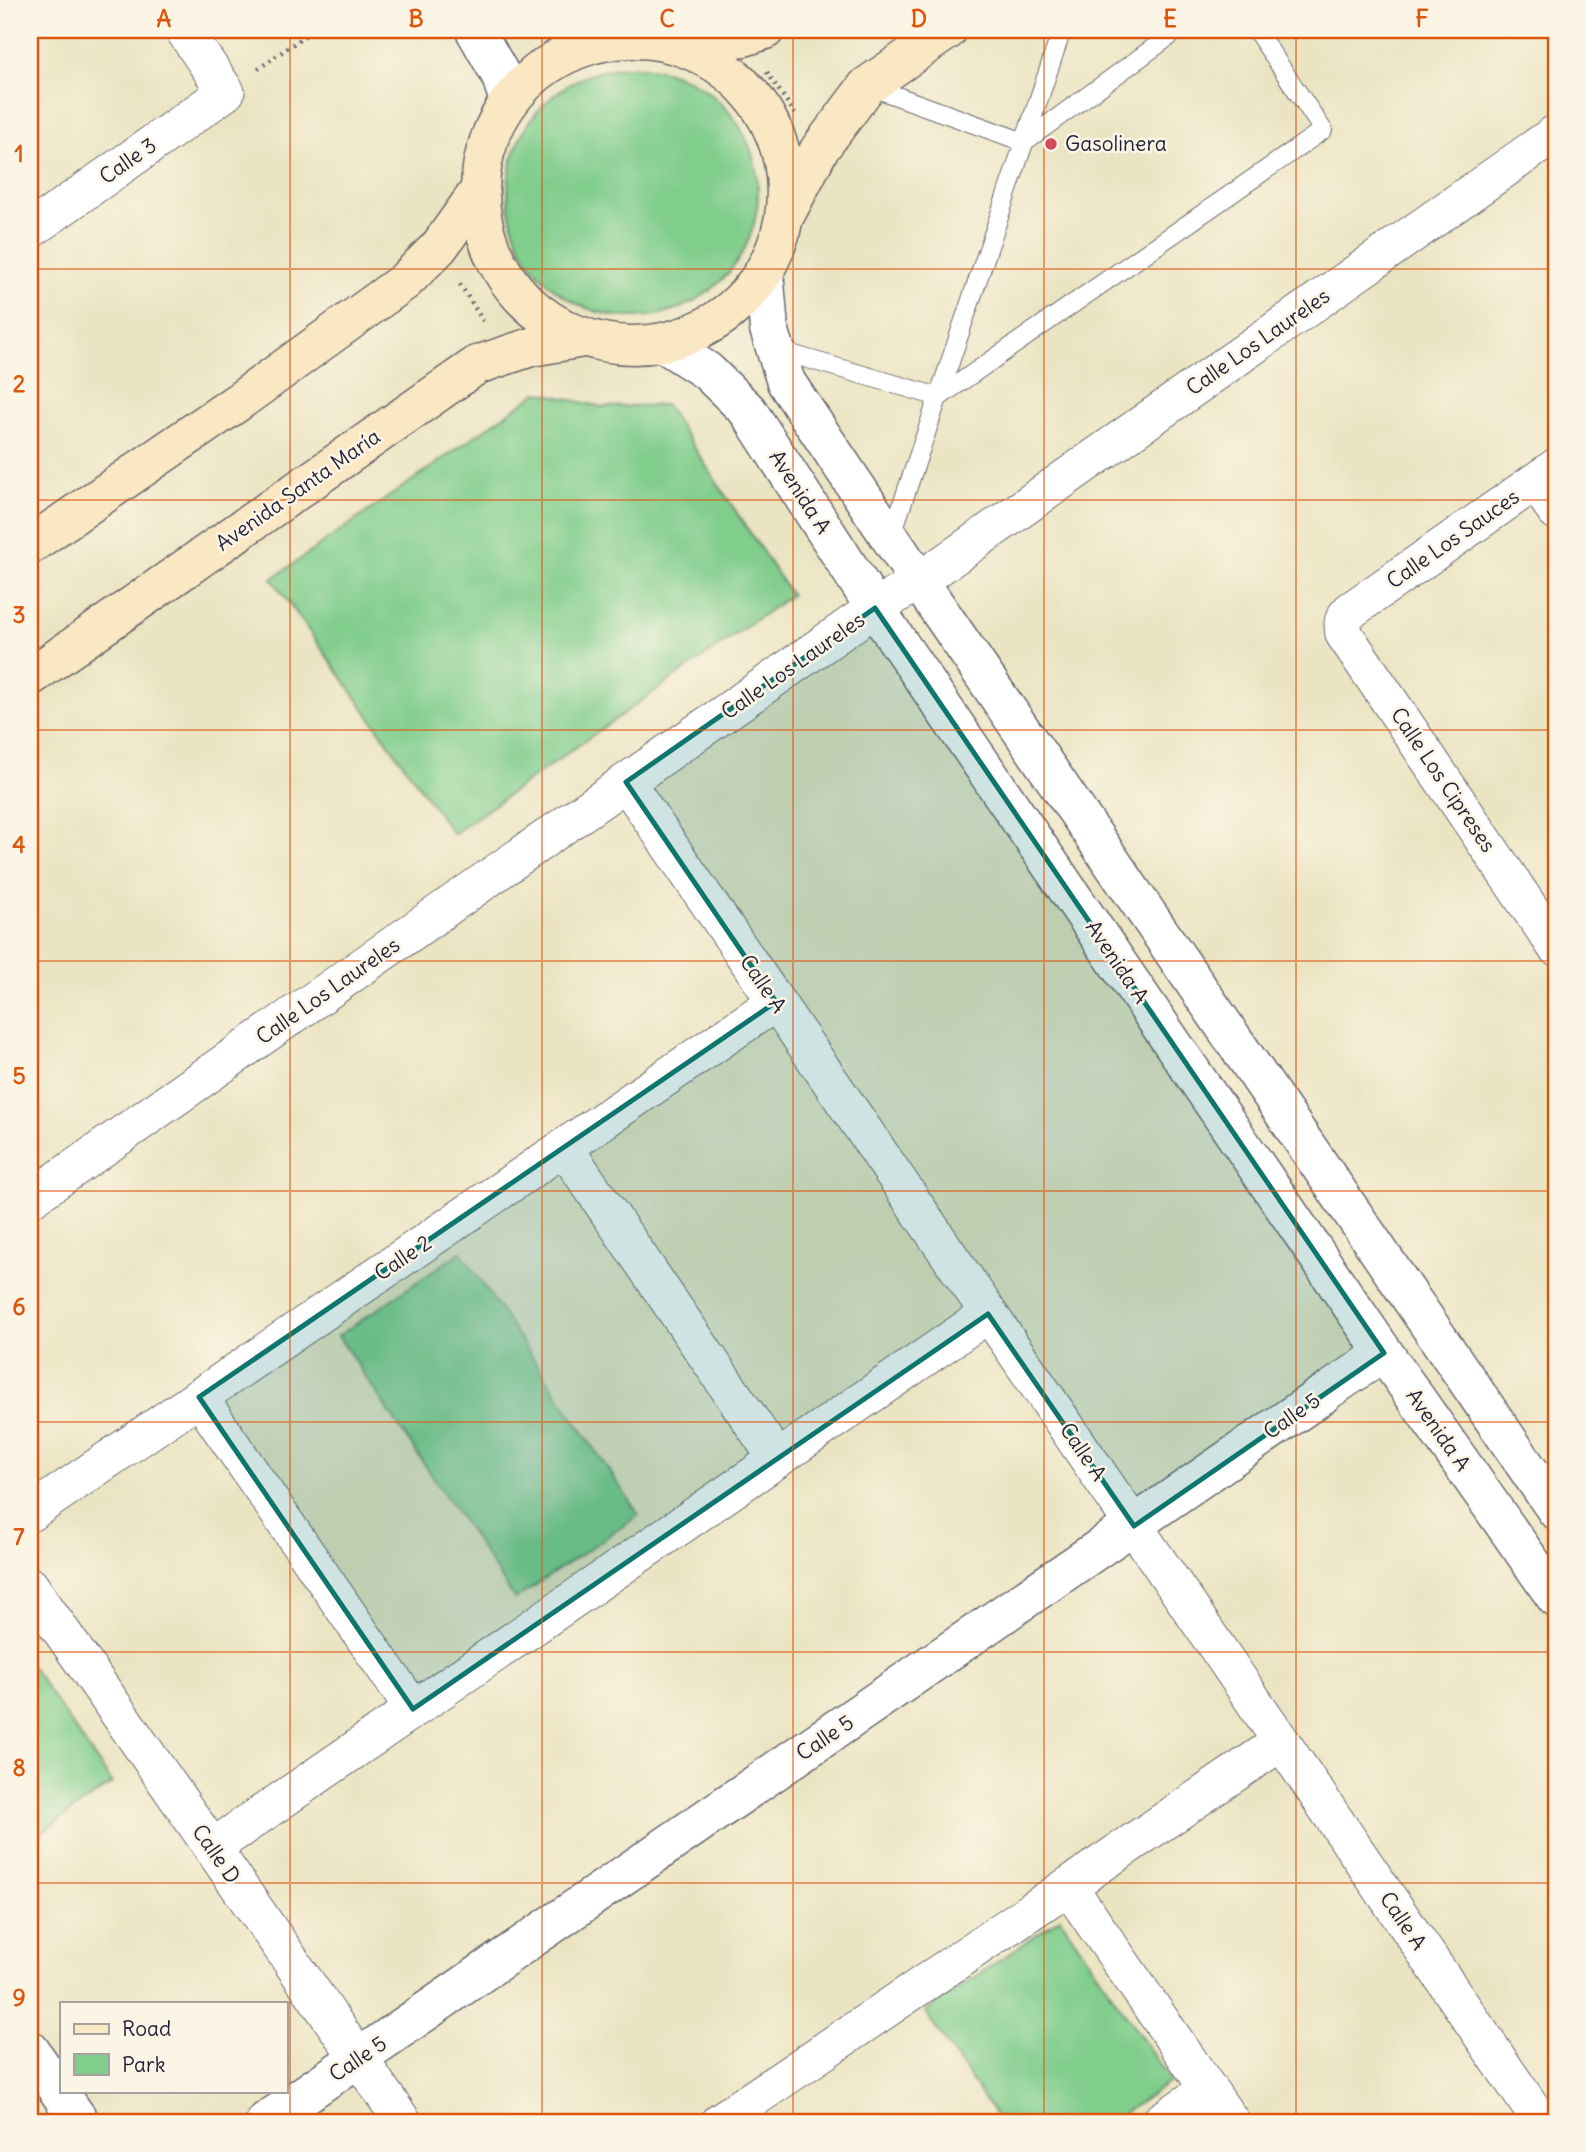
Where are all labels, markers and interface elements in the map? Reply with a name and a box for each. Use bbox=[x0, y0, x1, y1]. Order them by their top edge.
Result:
text: A bbox=[157, 4, 172, 33]
text: B bbox=[408, 4, 424, 33]
text: C bbox=[659, 4, 675, 33]
text: D bbox=[911, 4, 927, 33]
text: E bbox=[1163, 4, 1177, 33]
text: F bbox=[1415, 4, 1429, 33]
place label: Gasolinera bbox=[1065, 130, 1167, 157]
street label: Calle 3 bbox=[94, 131, 161, 190]
marker: Gasolinera bbox=[1043, 136, 1059, 152]
text: 1 bbox=[14, 139, 24, 168]
street label: Calle Los Laureles bbox=[1181, 282, 1335, 401]
text: 2 bbox=[13, 369, 26, 398]
street label: Avenida Santa María bbox=[210, 423, 385, 557]
street label: Avenida A bbox=[763, 445, 837, 539]
street label: Calle Los Sauces bbox=[1381, 483, 1524, 594]
text: 3 bbox=[12, 600, 26, 629]
street label: Calle Los Laureles bbox=[716, 606, 870, 725]
street label: Calle Los Cipreses bbox=[1385, 702, 1502, 857]
text: 4 bbox=[12, 830, 26, 859]
street label: Avenida A bbox=[1080, 915, 1155, 1008]
street label: Calle Los Laureles bbox=[251, 931, 405, 1050]
street label: Calle A bbox=[734, 949, 793, 1018]
text: 5 bbox=[12, 1061, 26, 1090]
street label: Calle 2 bbox=[369, 1229, 436, 1286]
text: 6 bbox=[12, 1292, 26, 1321]
street label: Avenida A bbox=[1400, 1383, 1477, 1476]
street label: Calle 5 bbox=[1258, 1386, 1325, 1445]
street label: Calle A bbox=[1054, 1417, 1113, 1486]
text: 7 bbox=[13, 1522, 25, 1551]
street label: Calle 5 bbox=[791, 1709, 859, 1767]
text: 8 bbox=[12, 1753, 26, 1782]
street label: Calle D bbox=[186, 1819, 246, 1889]
street label: Calle A bbox=[1374, 1886, 1433, 1955]
text: 9 bbox=[12, 1983, 26, 2012]
legend bbox=[60, 2002, 287, 2092]
text: Road bbox=[122, 2015, 171, 2042]
street label: Calle 5 bbox=[324, 2030, 392, 2088]
text: Park bbox=[122, 2051, 165, 2078]

